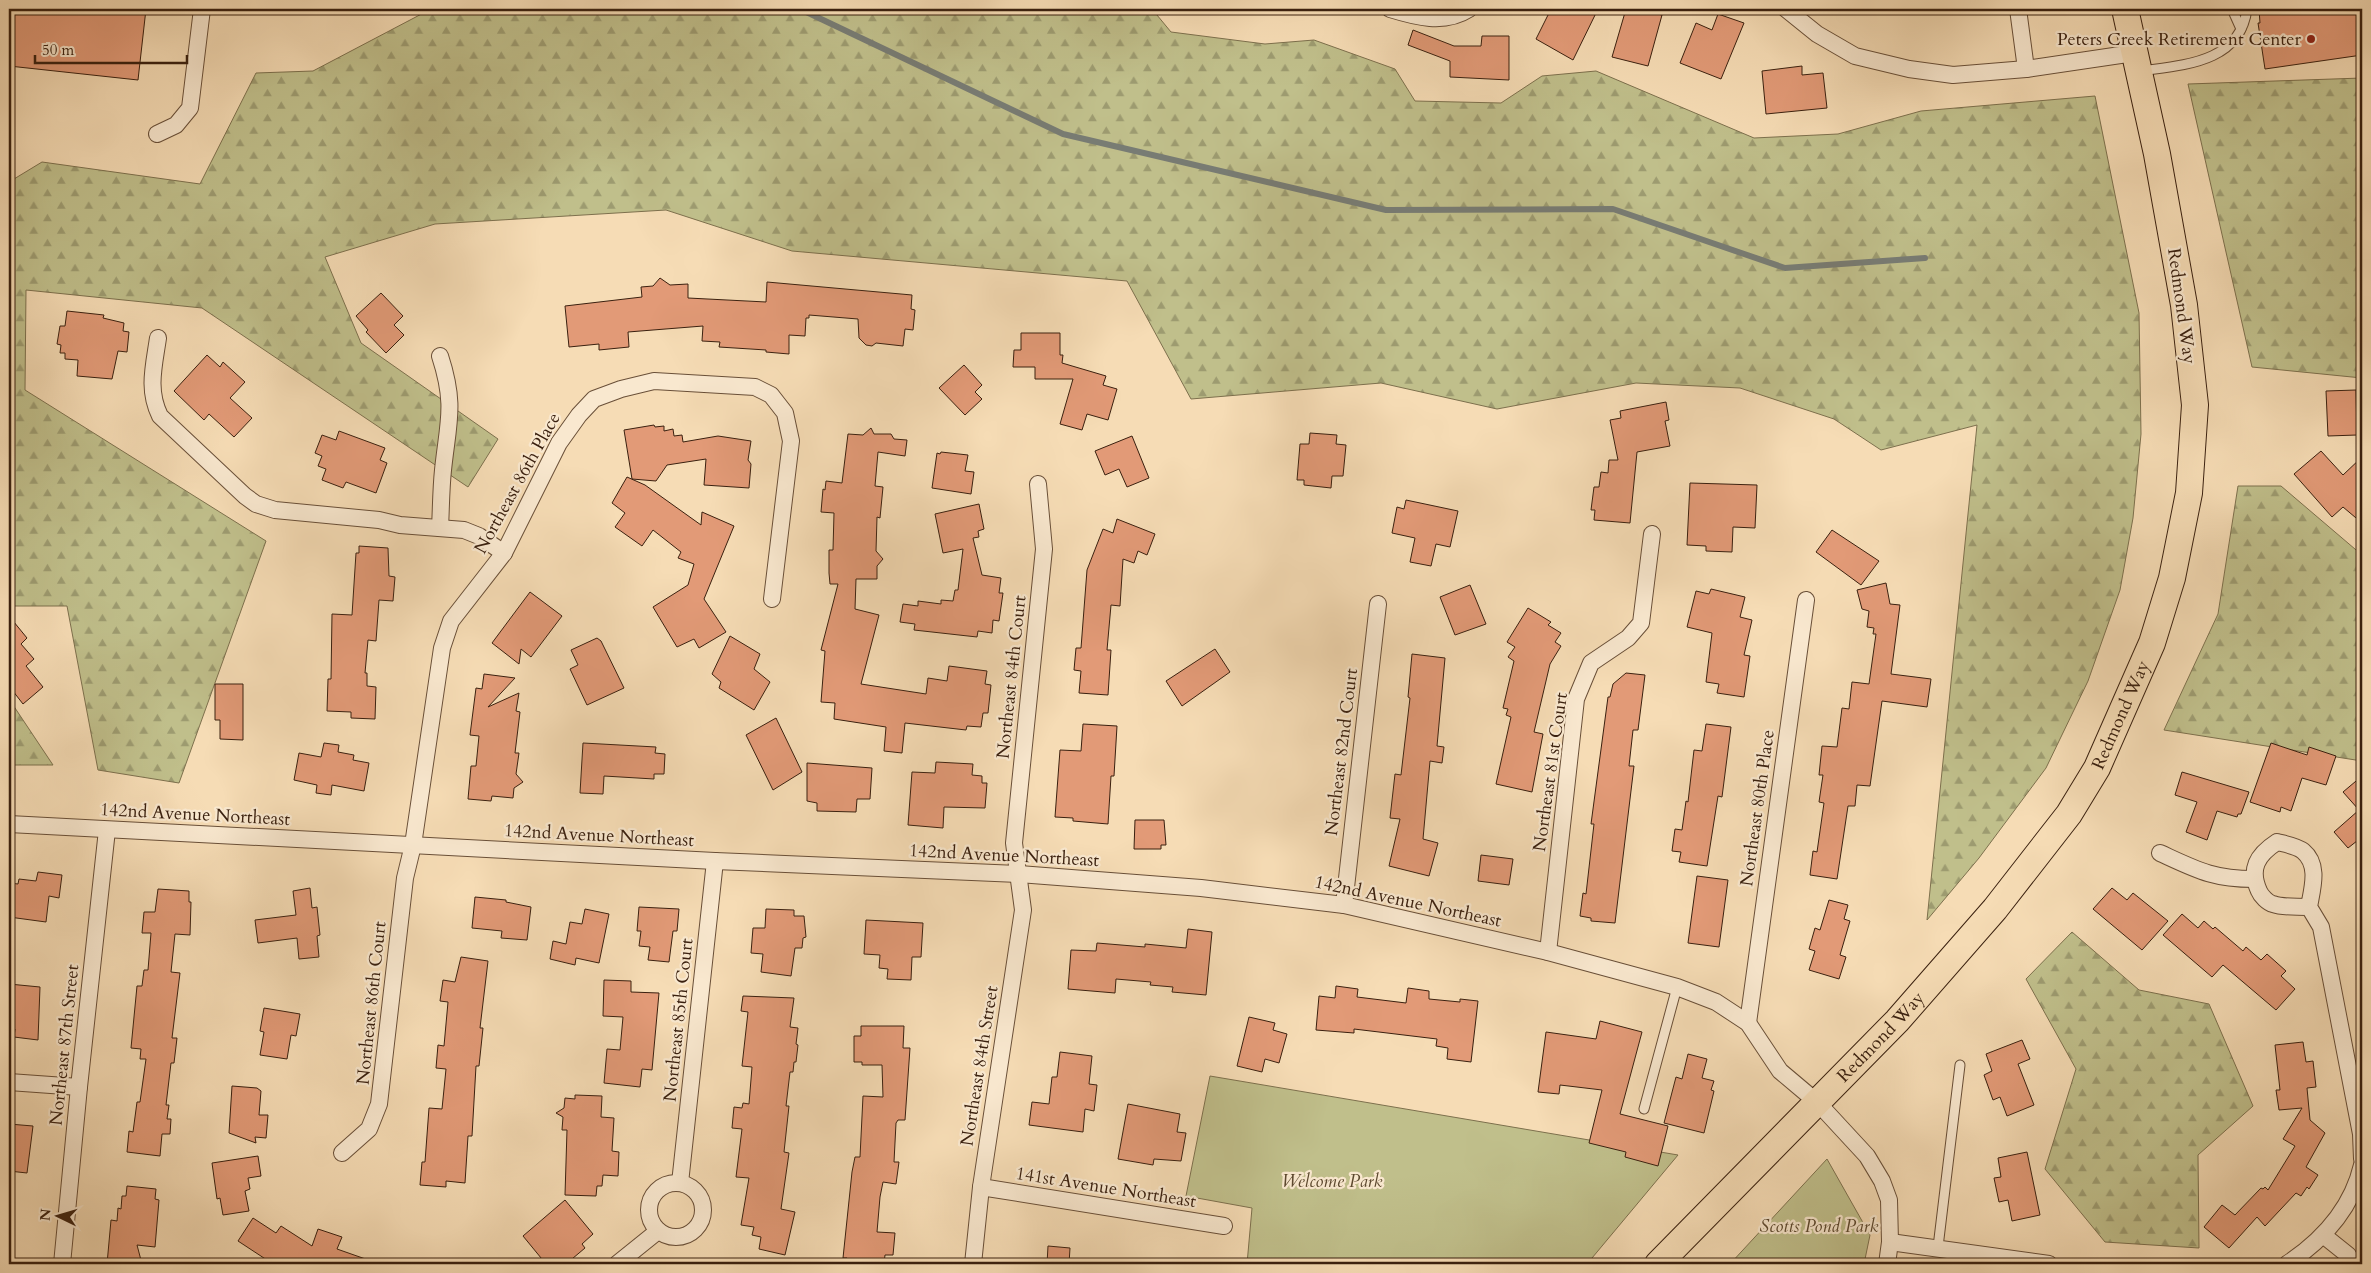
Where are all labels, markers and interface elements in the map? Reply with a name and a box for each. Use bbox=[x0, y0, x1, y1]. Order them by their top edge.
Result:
place label: Peters Creek Retirement Center bbox=[2057, 27, 2301, 52]
scale bar bbox=[35, 32, 188, 64]
marker: Peters Creek Retirement Center bbox=[2305, 33, 2317, 45]
text: 50 m bbox=[42, 40, 74, 60]
street label: Redmond Way bbox=[2161, 246, 2202, 366]
street label: Northeast 86th Place bbox=[468, 408, 567, 558]
street label: Northeast 84th Court bbox=[990, 594, 1033, 760]
street label: Redmond Way bbox=[2086, 656, 2156, 774]
street label: Northeast 82nd Court bbox=[1319, 667, 1364, 837]
street label: Northeast 81st Court bbox=[1527, 691, 1574, 853]
street label: Northeast 80th Place bbox=[1734, 728, 1781, 888]
street label: 142nd Avenue Northeast bbox=[99, 797, 291, 832]
street label: 142nd Avenue Northeast bbox=[503, 818, 695, 853]
street label: 142nd Avenue Northeast bbox=[908, 838, 1100, 873]
street label: 142nd Avenue Northeast bbox=[1312, 869, 1504, 934]
street label: Northeast 86th Court bbox=[350, 920, 393, 1086]
street label: Northeast 85th Court bbox=[657, 937, 700, 1103]
street label: Northeast 87th Street bbox=[44, 963, 85, 1127]
street label: Northeast 84th Street bbox=[954, 984, 1005, 1148]
street label: Redmond Way bbox=[1831, 986, 1931, 1088]
street label: 141st Avenue Northeast bbox=[1014, 1161, 1198, 1214]
park label: Welcome Park bbox=[1282, 1169, 1383, 1194]
north arrow bbox=[32, 1190, 82, 1240]
text: N bbox=[36, 1208, 56, 1222]
park label: Scotts Pond Park bbox=[1760, 1214, 1879, 1239]

